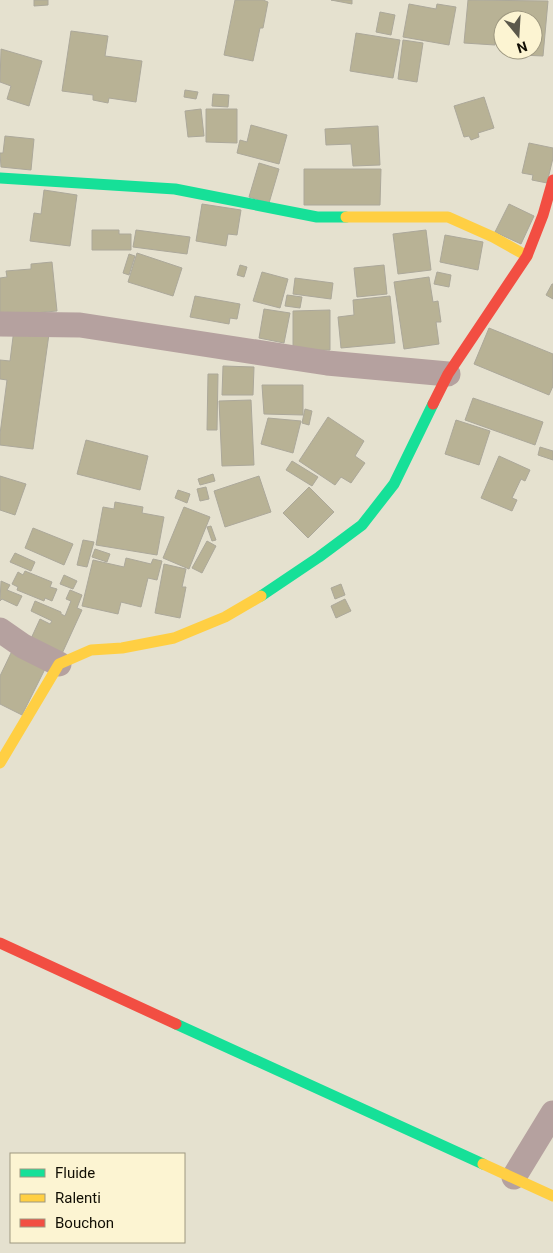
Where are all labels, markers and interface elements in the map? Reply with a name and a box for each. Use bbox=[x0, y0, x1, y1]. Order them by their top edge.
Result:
north arrow bbox=[493, 10, 543, 60]
text: N bbox=[515, 38, 529, 57]
legend bbox=[10, 1153, 185, 1243]
text: Fluide bbox=[55, 1164, 95, 1182]
text: Ralenti bbox=[55, 1189, 101, 1207]
text: Bouchon bbox=[55, 1214, 114, 1232]

